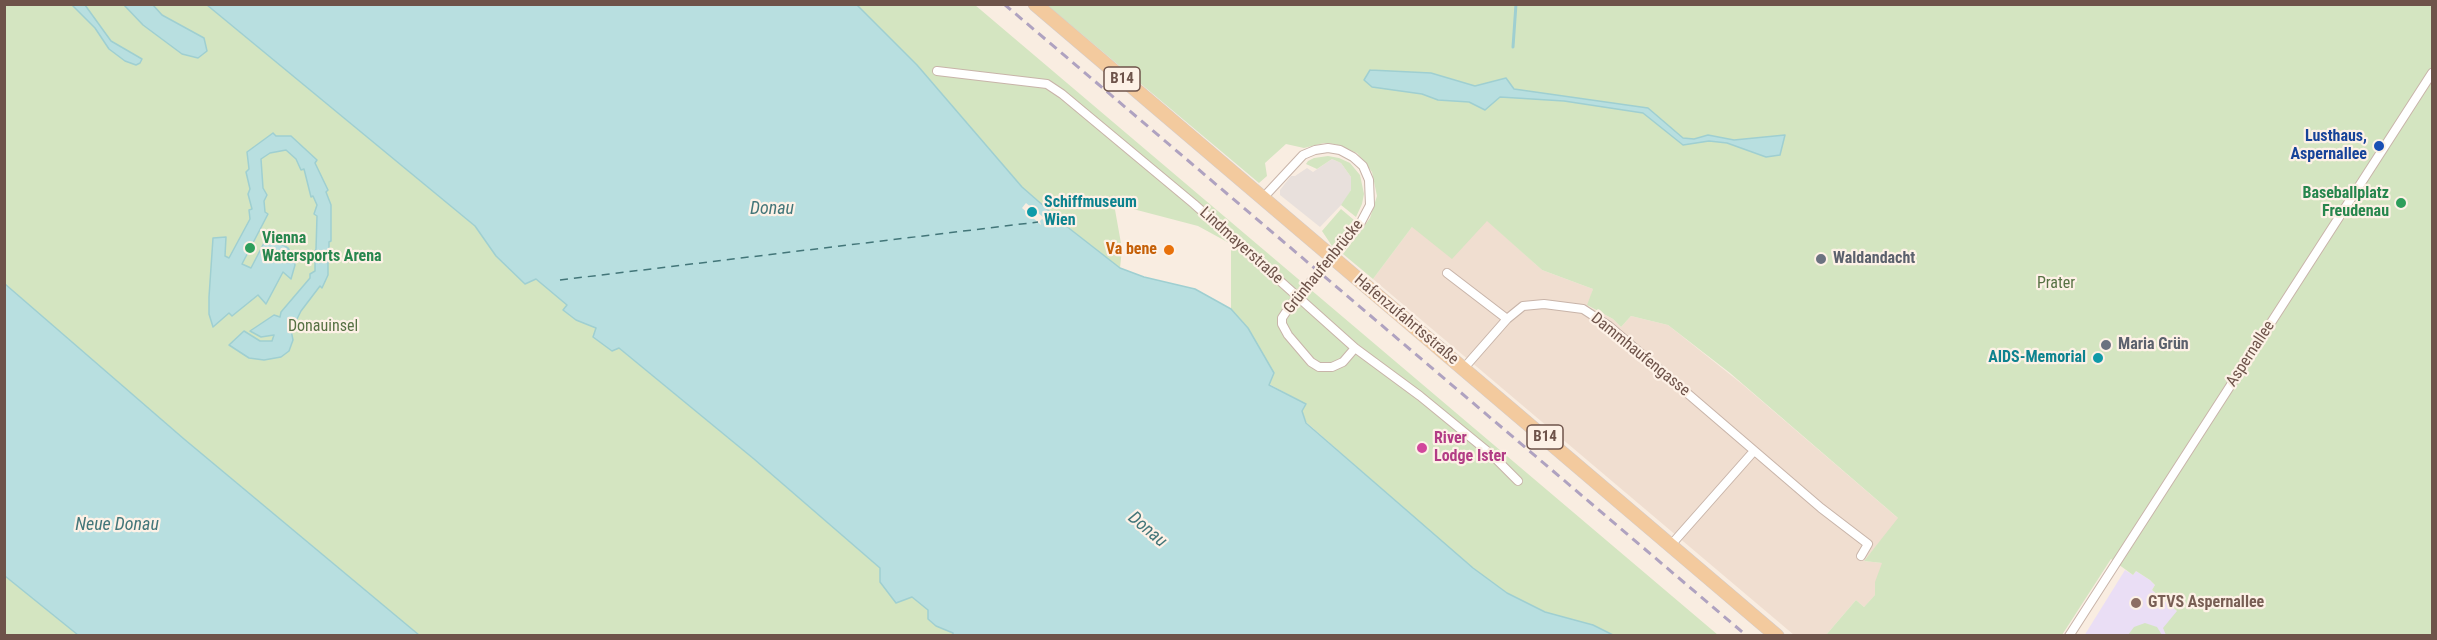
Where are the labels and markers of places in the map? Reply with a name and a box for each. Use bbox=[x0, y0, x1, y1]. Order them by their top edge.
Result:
place label: Lusthaus, Aspernallee bbox=[2291, 127, 2367, 165]
marker: Lusthaus, Aspernallee bbox=[2372, 139, 2386, 153]
place label: Baseballplatz Freudenau bbox=[2302, 184, 2389, 222]
place label: Schiffmuseum Wien bbox=[1044, 193, 1137, 231]
marker: Baseballplatz Freudenau bbox=[2394, 196, 2408, 210]
marker: Schiffmuseum Wien bbox=[1025, 205, 1039, 219]
place label: Vienna Watersports Arena bbox=[262, 229, 382, 267]
place label: Va bene bbox=[1106, 240, 1157, 260]
marker: Vienna Watersports Arena bbox=[243, 241, 257, 255]
marker: Va bene bbox=[1162, 243, 1176, 257]
place label: Waldandacht bbox=[1833, 249, 1915, 269]
marker: Waldandacht bbox=[1814, 252, 1828, 266]
place label: Maria Grün bbox=[2118, 335, 2189, 355]
marker: Maria Grün bbox=[2099, 338, 2113, 352]
place label: AIDS-Memorial bbox=[1988, 348, 2086, 368]
marker: AIDS-Memorial bbox=[2091, 351, 2105, 365]
place label: River Lodge Ister bbox=[1434, 429, 1506, 467]
marker: River Lodge Ister bbox=[1415, 441, 1429, 455]
place label: GTVS Aspernallee bbox=[2148, 593, 2264, 613]
marker: GTVS Aspernallee bbox=[2129, 596, 2143, 610]

